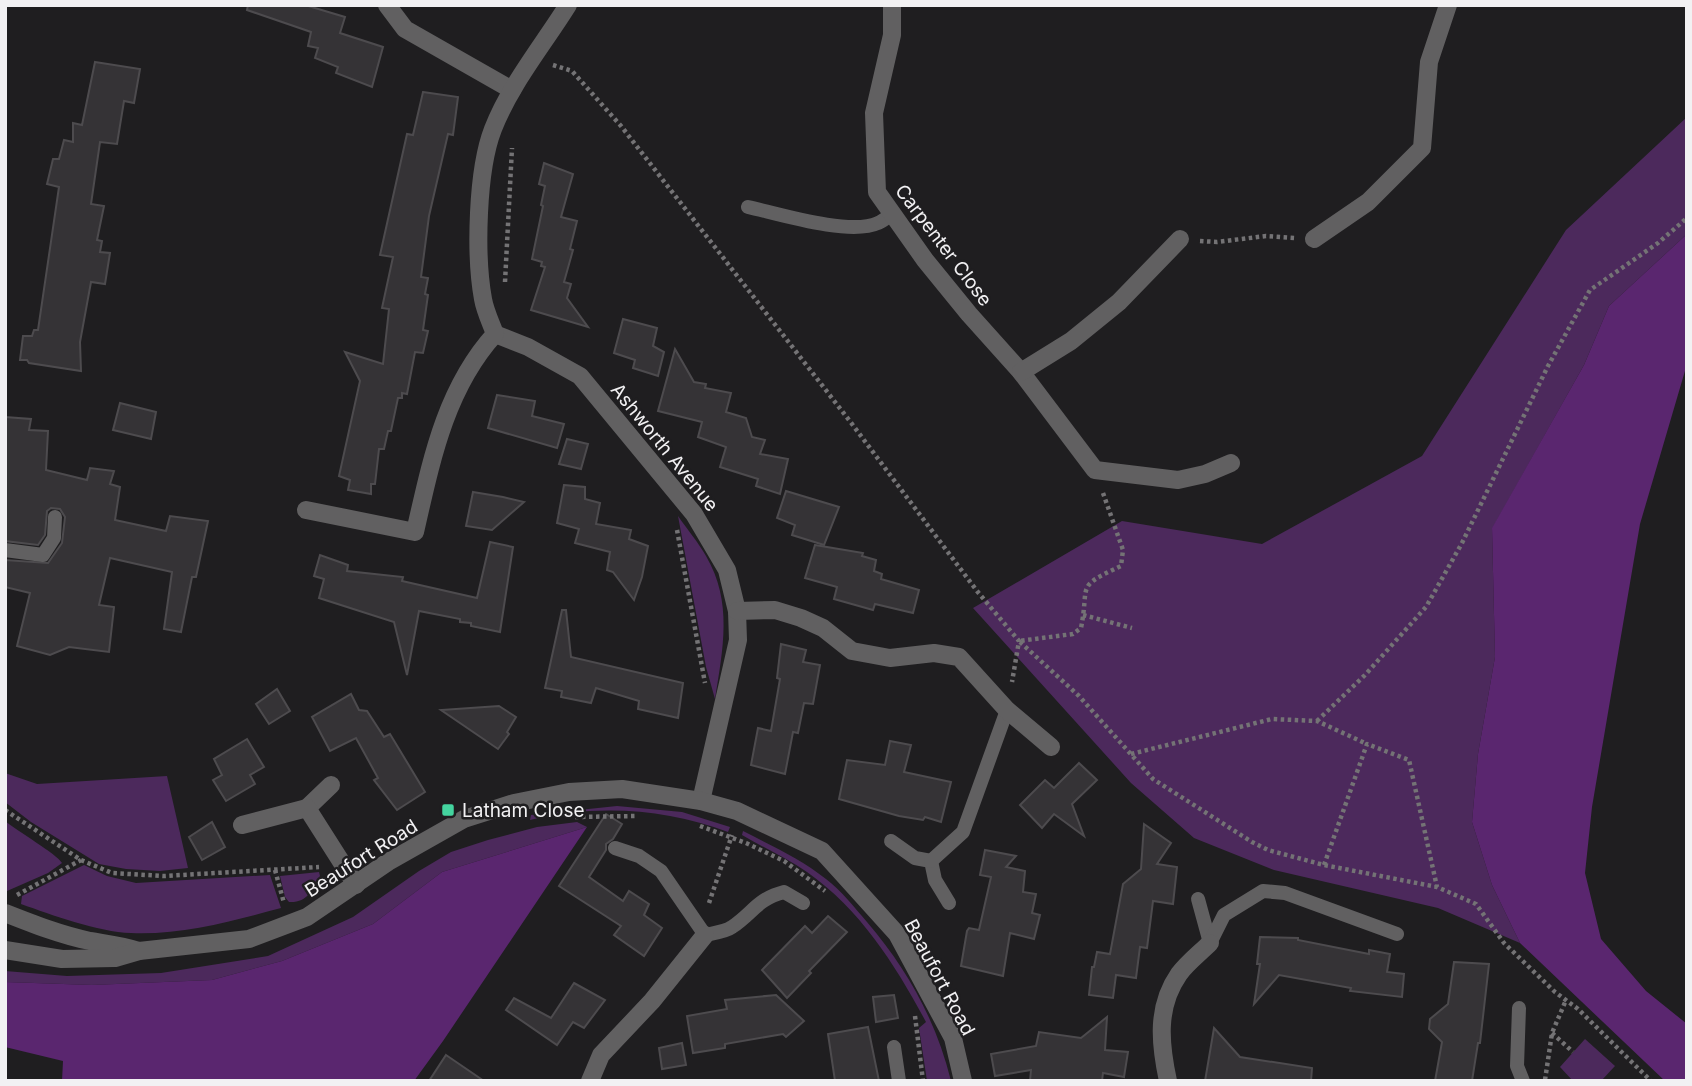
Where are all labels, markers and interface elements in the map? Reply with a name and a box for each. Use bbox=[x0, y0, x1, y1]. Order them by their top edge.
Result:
street label: Carpenter Close bbox=[890, 180, 997, 311]
street label: Ashworth Avenue bbox=[606, 379, 723, 516]
place label: Latham Close bbox=[462, 799, 585, 822]
marker: Latham Close bbox=[440, 802, 456, 818]
street label: Beaufort Road bbox=[301, 815, 422, 902]
street label: Beaufort Road bbox=[899, 915, 980, 1039]

